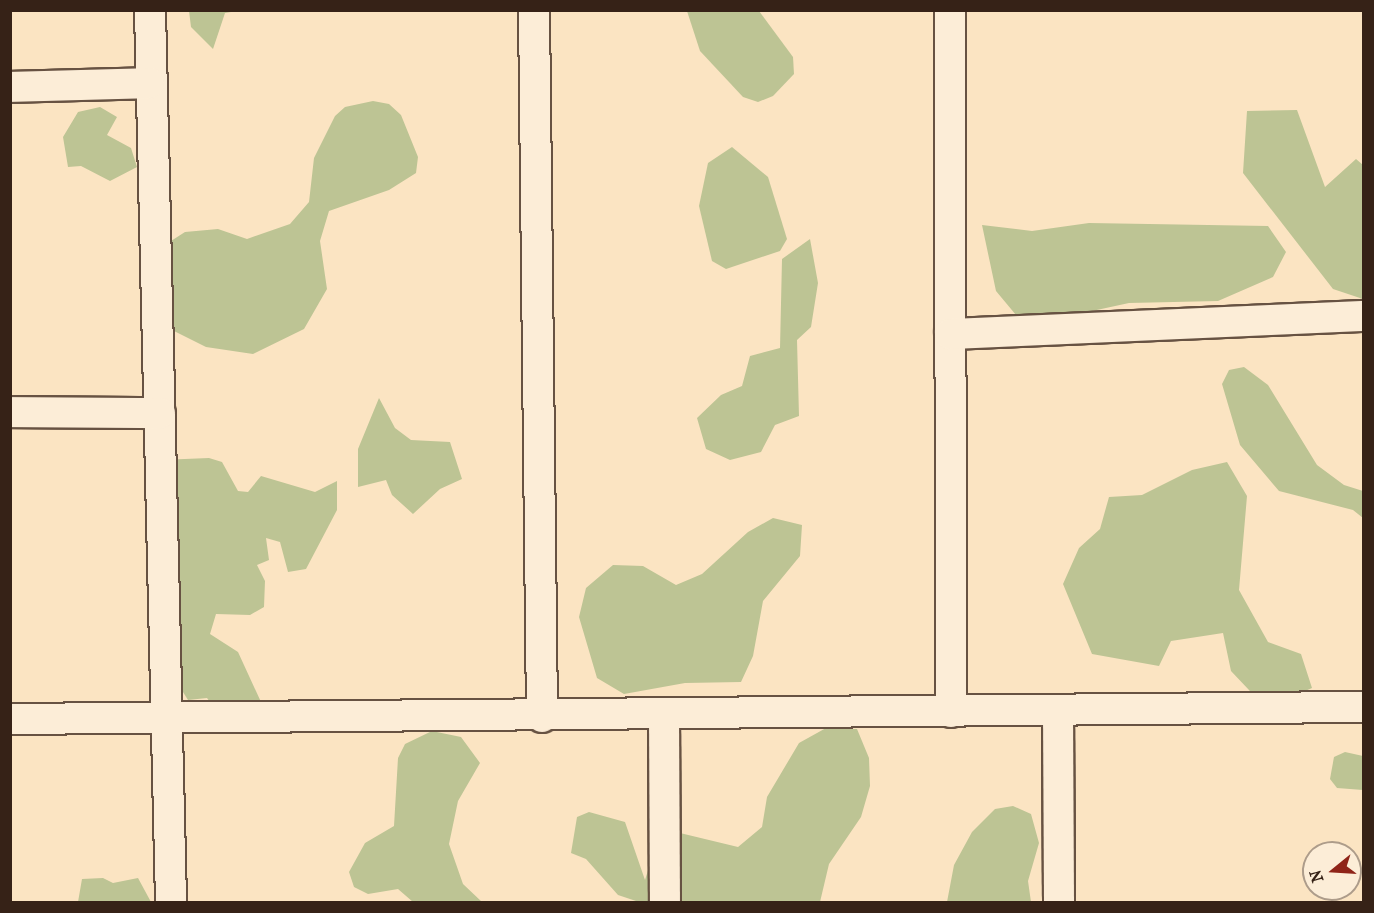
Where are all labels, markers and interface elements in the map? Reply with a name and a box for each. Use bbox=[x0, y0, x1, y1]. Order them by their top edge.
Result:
north arrow bbox=[1302, 841, 1362, 901]
text: N bbox=[1305, 867, 1327, 885]

